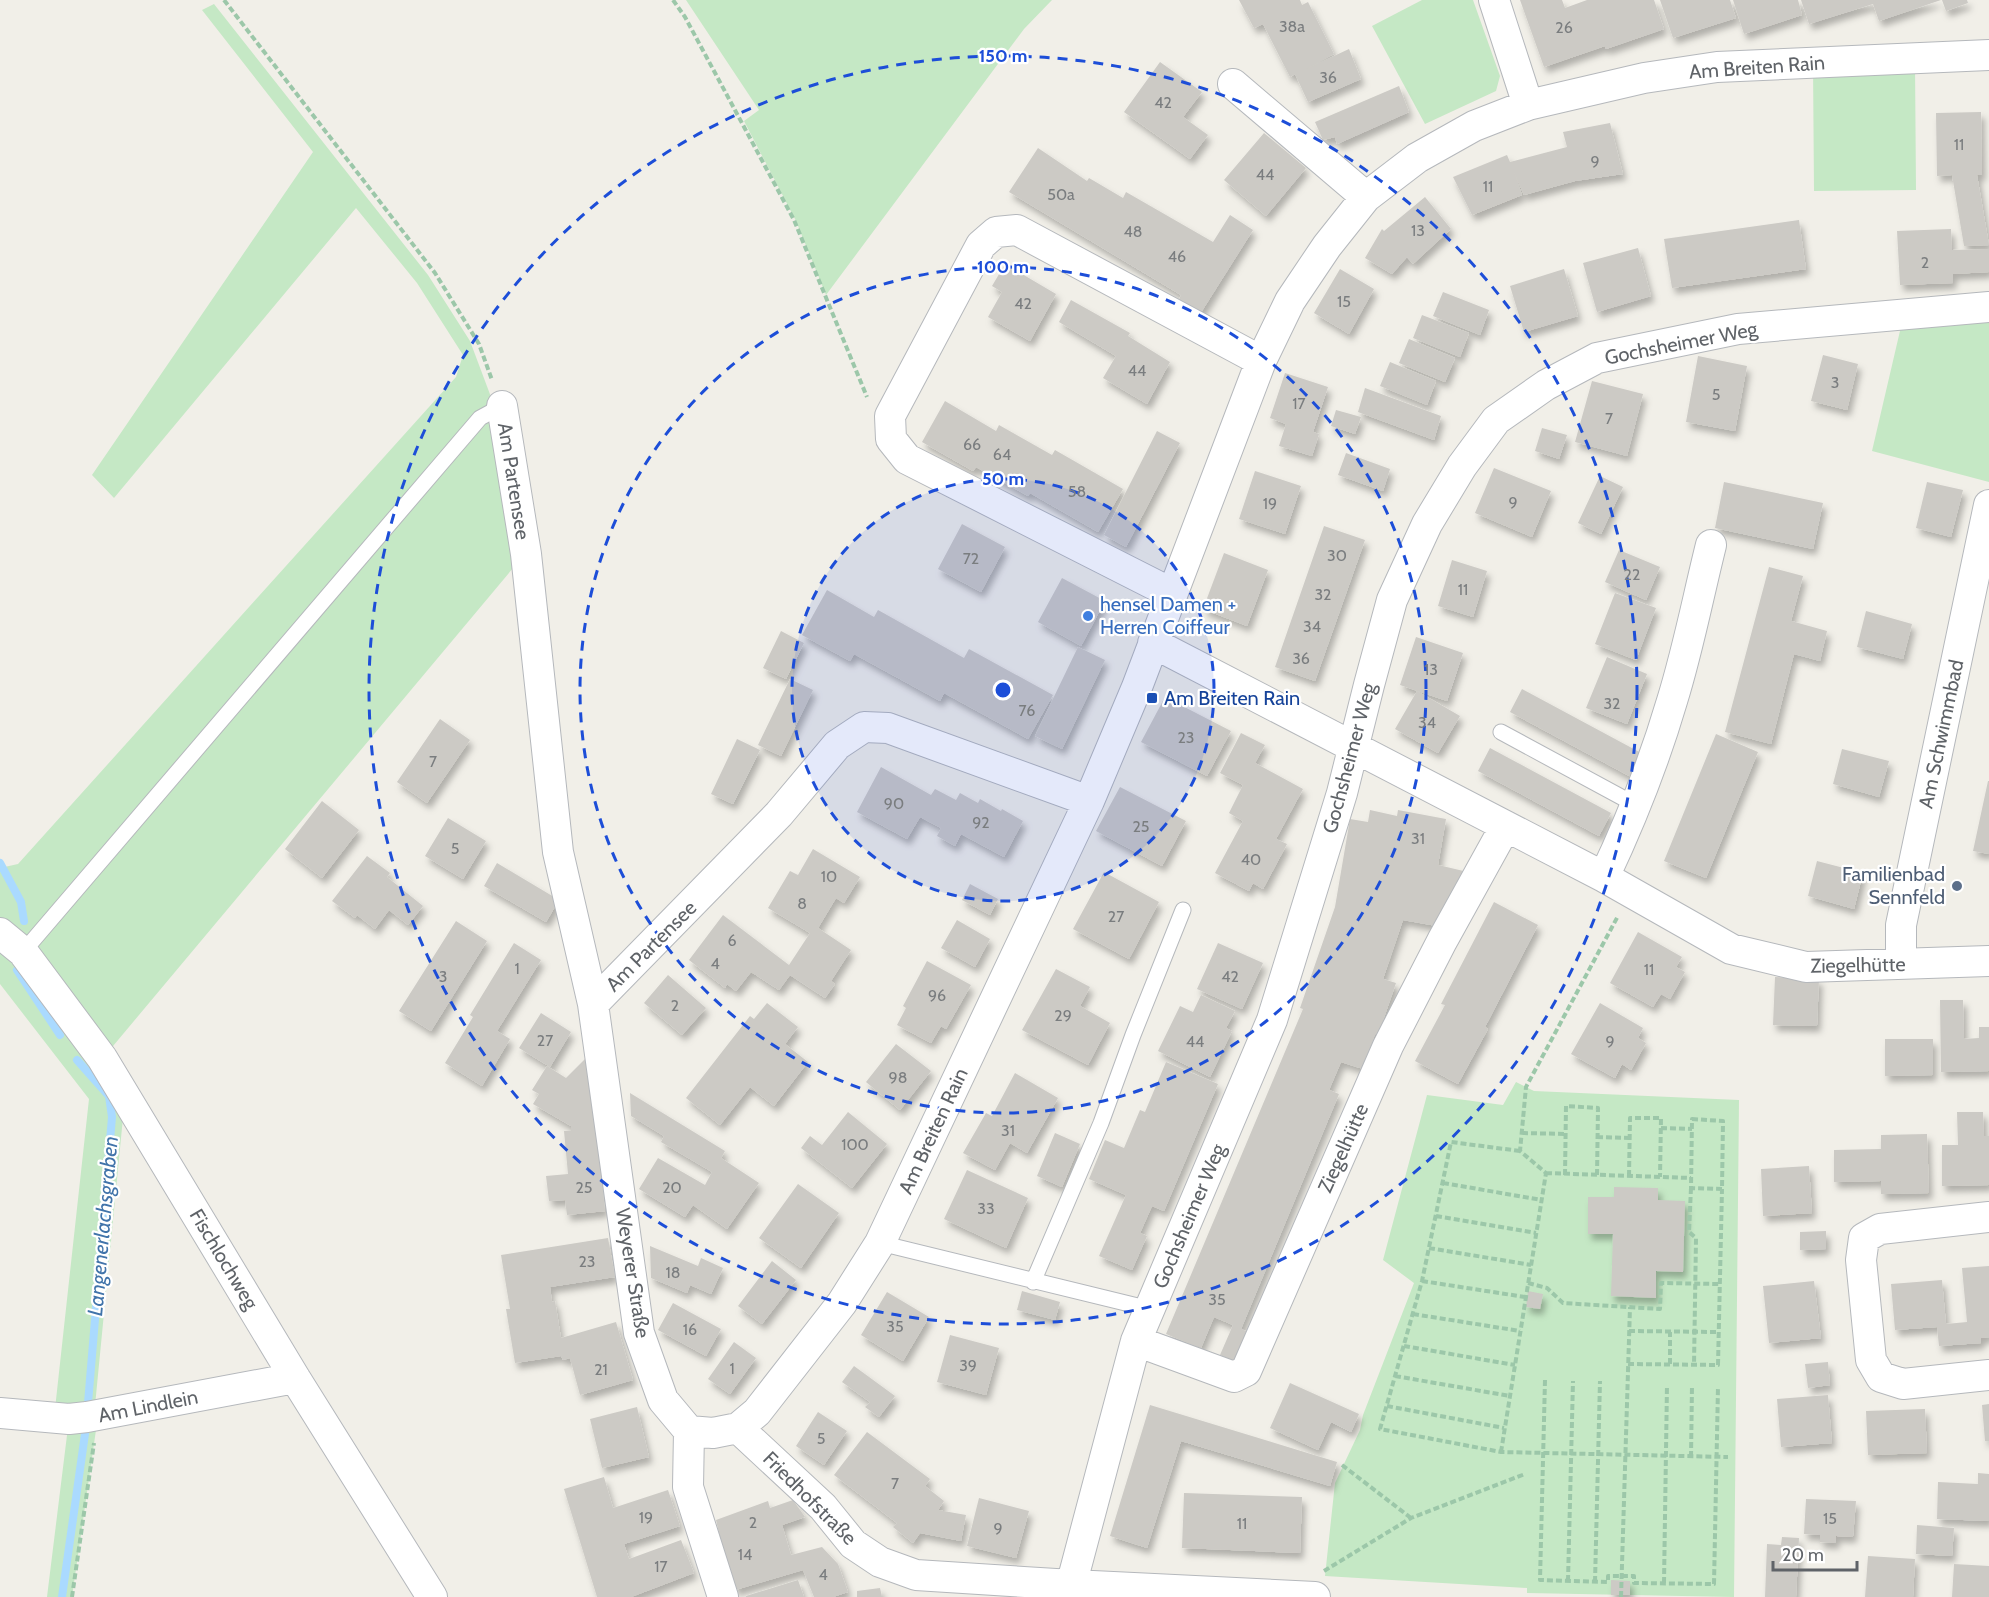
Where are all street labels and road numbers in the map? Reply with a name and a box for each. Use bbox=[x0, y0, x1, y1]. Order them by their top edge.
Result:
street label: Am Breiten Rain bbox=[1688, 50, 1826, 84]
street label: Gochsheimer Weg bbox=[1603, 316, 1760, 370]
street label: Am Partensee bbox=[493, 421, 535, 541]
street label: Am Schwimmbad bbox=[1914, 657, 1968, 811]
street label: Gochsheimer Weg bbox=[1317, 679, 1381, 836]
street label: Am Partensee bbox=[601, 896, 701, 996]
street label: Ziegelhütte bbox=[1810, 952, 1906, 978]
street label: Am Breiten Rain bbox=[893, 1064, 973, 1198]
street label: Ziegelhütte bbox=[1313, 1100, 1373, 1196]
street label: Gochsheimer Weg bbox=[1148, 1139, 1231, 1292]
street label: Fischlochweg bbox=[185, 1204, 264, 1314]
street label: Weyerer Straße bbox=[611, 1206, 655, 1340]
street label: Am Lindlein bbox=[96, 1385, 200, 1427]
street label: Friedhofstraße bbox=[758, 1446, 862, 1550]

